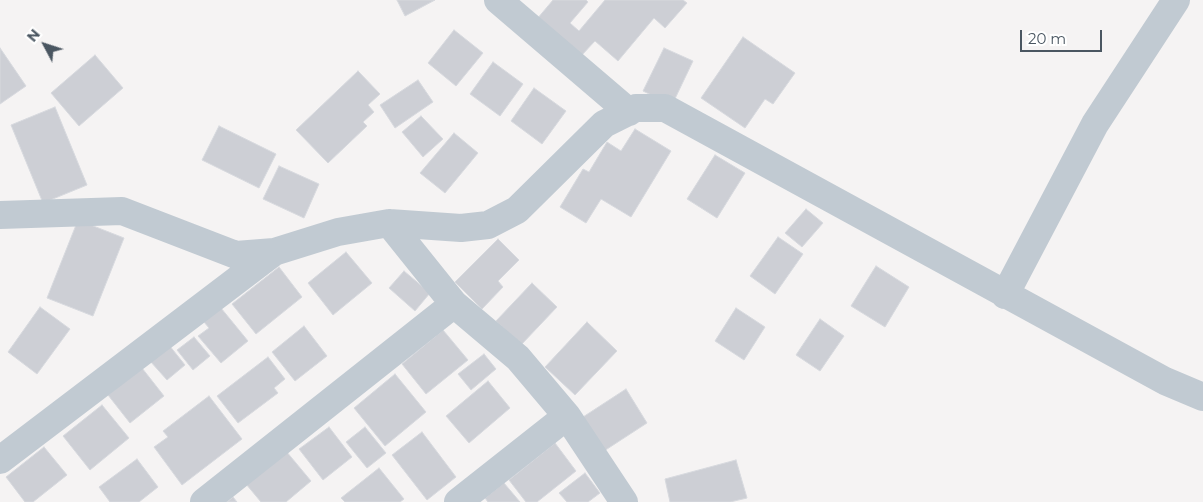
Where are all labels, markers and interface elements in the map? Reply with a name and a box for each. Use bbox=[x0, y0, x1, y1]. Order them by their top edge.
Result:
north arrow bbox=[20, 20, 70, 70]
scale bar bbox=[1023, 20, 1106, 52]
text: N bbox=[23, 25, 44, 45]
text: 20 m bbox=[1028, 29, 1066, 48]

